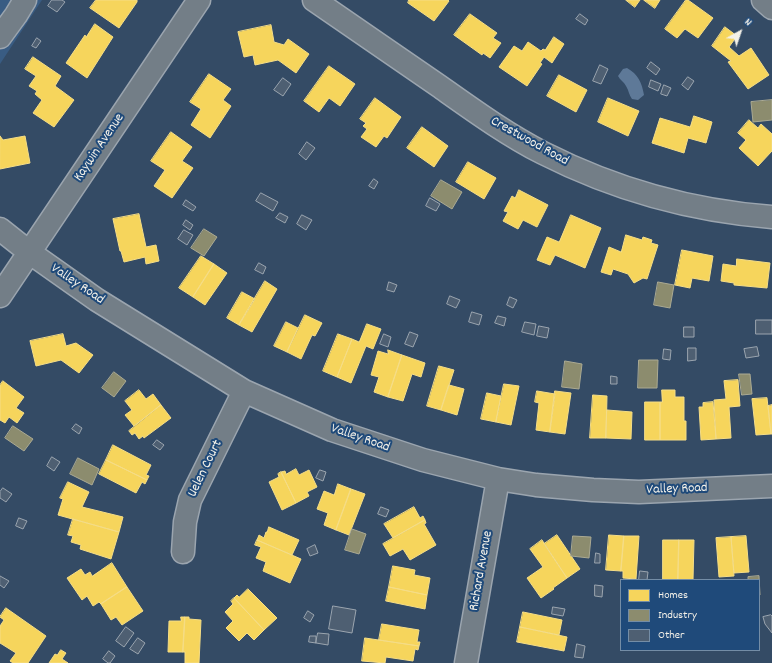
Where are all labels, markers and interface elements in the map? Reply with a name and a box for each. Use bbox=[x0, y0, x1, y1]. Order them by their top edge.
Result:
north arrow bbox=[720, 12, 760, 52]
text: N bbox=[740, 15, 755, 31]
street label: Kaywin Avenue bbox=[71, 111, 129, 185]
street label: Crestwood Road bbox=[487, 114, 571, 170]
street label: Valley Road bbox=[47, 261, 107, 309]
street label: Valley Road bbox=[328, 421, 392, 457]
street label: Uelen Court bbox=[185, 438, 227, 500]
street label: Valley Road bbox=[646, 481, 708, 499]
street label: Richard Avenue bbox=[467, 530, 497, 612]
legend bbox=[620, 579, 760, 651]
text: Homes bbox=[658, 587, 688, 604]
text: Industry bbox=[658, 607, 697, 624]
text: Other bbox=[658, 627, 685, 644]

